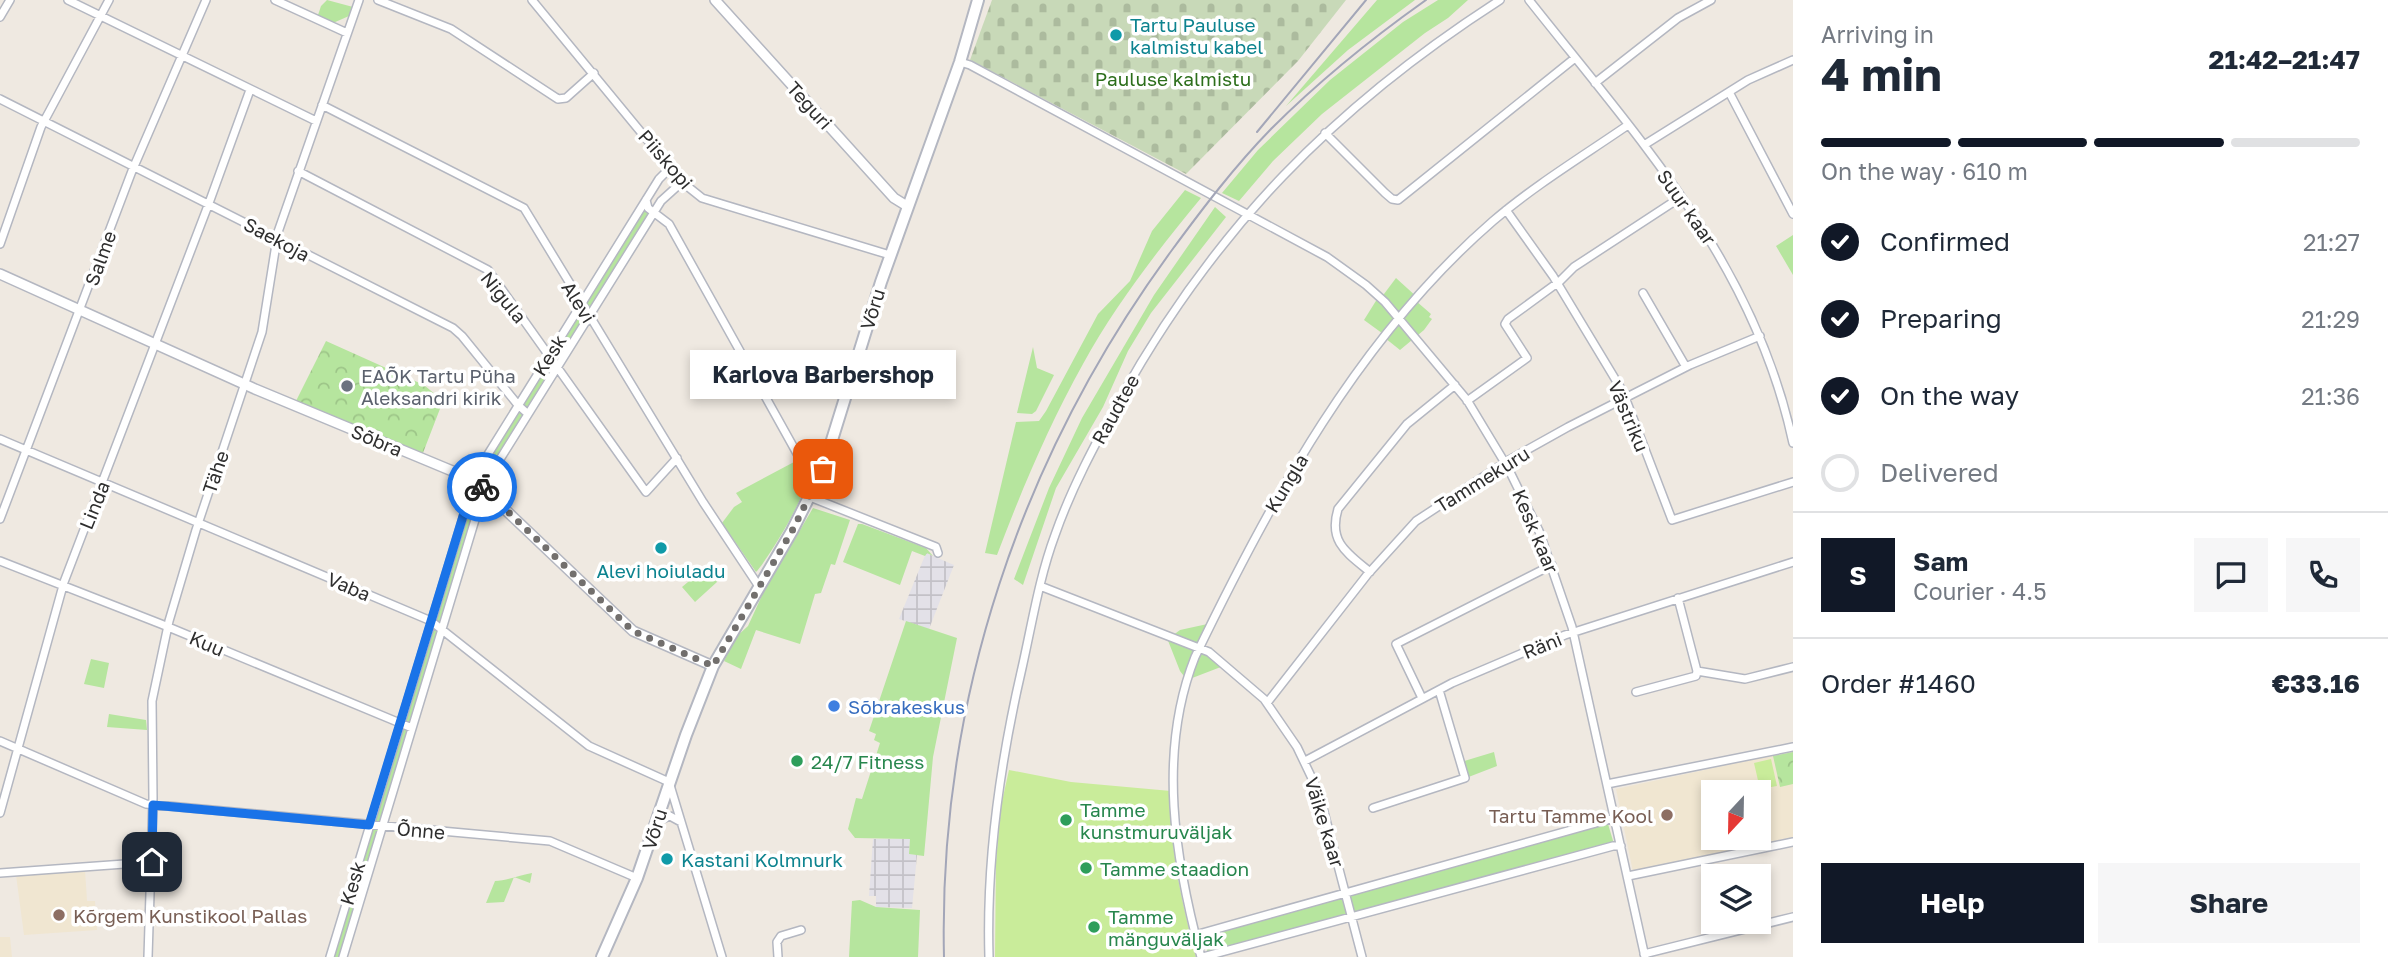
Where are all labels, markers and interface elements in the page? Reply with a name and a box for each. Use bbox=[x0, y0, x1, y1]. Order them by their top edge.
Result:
place label: Tartu Pauluse kalmistu kabel bbox=[1130, 13, 1263, 58]
text: Arriving in bbox=[1821, 20, 1934, 48]
marker: Tartu Pauluse kalmistu kabel bbox=[1108, 27, 1124, 43]
text: 21:42–21:47 bbox=[2209, 44, 2360, 75]
text: 4 min bbox=[1821, 46, 1942, 101]
park label: Pauluse kalmistu bbox=[1095, 67, 1251, 90]
street label: Teguri bbox=[782, 76, 838, 134]
street label: Piiskopi bbox=[634, 125, 698, 193]
text: On the way · 610 m bbox=[1821, 157, 2028, 185]
street label: Suur kaar bbox=[1653, 165, 1722, 250]
street label: Saekoja bbox=[240, 212, 314, 266]
icon: check bbox=[1821, 223, 1859, 261]
text: Confirmed bbox=[1880, 226, 2010, 257]
street label: Salme bbox=[79, 227, 121, 289]
text: 21:27 bbox=[2303, 228, 2360, 256]
street label: Nigula bbox=[476, 267, 532, 327]
street label: Alevi bbox=[557, 277, 601, 327]
street label: Võru bbox=[855, 286, 889, 332]
icon: check bbox=[1821, 300, 1859, 338]
text: Preparing bbox=[1880, 303, 2002, 334]
text: 21:29 bbox=[2301, 305, 2360, 333]
street label: Kesk bbox=[527, 330, 571, 380]
callout: Karlova Barbershop bbox=[690, 350, 956, 399]
text: Karlova Barbershop bbox=[712, 360, 934, 388]
place label: EAÕK Tartu Püha Aleksandri kirik bbox=[361, 364, 516, 409]
street label: Raudtee bbox=[1086, 370, 1144, 448]
street label: Västriku bbox=[1604, 377, 1654, 455]
icon: check bbox=[1821, 377, 1859, 415]
marker: EAÕK Tartu Püha Aleksandri kirik bbox=[339, 378, 355, 394]
text: On the way bbox=[1880, 380, 2019, 411]
text: 21:36 bbox=[2301, 382, 2360, 410]
street label: Sõbra bbox=[348, 419, 406, 461]
pin bbox=[793, 439, 853, 499]
street label: Tammekuru bbox=[1431, 441, 1533, 517]
street label: Tähe bbox=[197, 447, 233, 497]
street label: Kungla bbox=[1260, 449, 1312, 517]
icon: bag bbox=[804, 450, 842, 488]
courier bbox=[447, 452, 517, 522]
text: Delivered bbox=[1880, 457, 1999, 488]
icon: bike bbox=[463, 468, 501, 506]
street label: Linda bbox=[74, 477, 114, 533]
street label: Kesk kaar bbox=[1508, 486, 1564, 577]
button: chat bbox=[2194, 538, 2268, 612]
button: phone bbox=[2286, 538, 2360, 612]
marker: Alevi hoiuladu bbox=[653, 540, 669, 556]
text: Sam bbox=[1913, 546, 1968, 577]
place label: Alevi hoiuladu bbox=[596, 559, 726, 582]
text: S bbox=[1849, 560, 1867, 591]
street label: Vaba bbox=[324, 567, 374, 605]
text: Courier · 4.5 bbox=[1913, 577, 2046, 605]
street label: Kuu bbox=[186, 625, 228, 661]
street label: Räni bbox=[1519, 627, 1565, 663]
text: Order #1460 bbox=[1821, 668, 1976, 699]
text: €33.16 bbox=[2272, 668, 2360, 699]
place label: Sõbrakeskus bbox=[848, 695, 965, 718]
marker: Sõbrakeskus bbox=[826, 698, 842, 714]
place label: 24/7 Fitness bbox=[811, 750, 924, 773]
marker: 24/7 Fitness bbox=[789, 753, 805, 769]
street label: Väike kaar bbox=[1300, 774, 1350, 870]
north arrow bbox=[1701, 780, 1771, 850]
map controls bbox=[1701, 780, 1771, 934]
place label: Tamme kunstmuruväljak bbox=[1080, 798, 1233, 843]
place label: Tartu Tamme Kool bbox=[1489, 804, 1653, 827]
street label: Võru bbox=[637, 806, 671, 852]
marker: Tartu Tamme Kool bbox=[1659, 807, 1675, 823]
marker: Tamme kunstmuruväljak bbox=[1058, 812, 1074, 828]
street label: Õnne bbox=[396, 816, 446, 844]
pin bbox=[122, 832, 182, 892]
icon: home bbox=[133, 843, 171, 881]
place label: Kastani Kolmnurk bbox=[681, 848, 843, 871]
marker: Kastani Kolmnurk bbox=[659, 851, 675, 867]
place label: Tamme staadion bbox=[1100, 857, 1249, 880]
street label: Kesk bbox=[334, 858, 370, 908]
marker: Tamme staadion bbox=[1078, 860, 1094, 876]
button: Help bbox=[1821, 863, 2084, 943]
button: Share bbox=[2098, 863, 2360, 943]
button: layers bbox=[1701, 864, 1771, 934]
place label: Kõrgem Kunstikool Pallas bbox=[73, 904, 307, 927]
place label: Tamme mänguväljak bbox=[1108, 905, 1224, 950]
marker: Kõrgem Kunstikool Pallas bbox=[51, 907, 67, 923]
marker: Tamme mänguväljak bbox=[1086, 919, 1102, 935]

